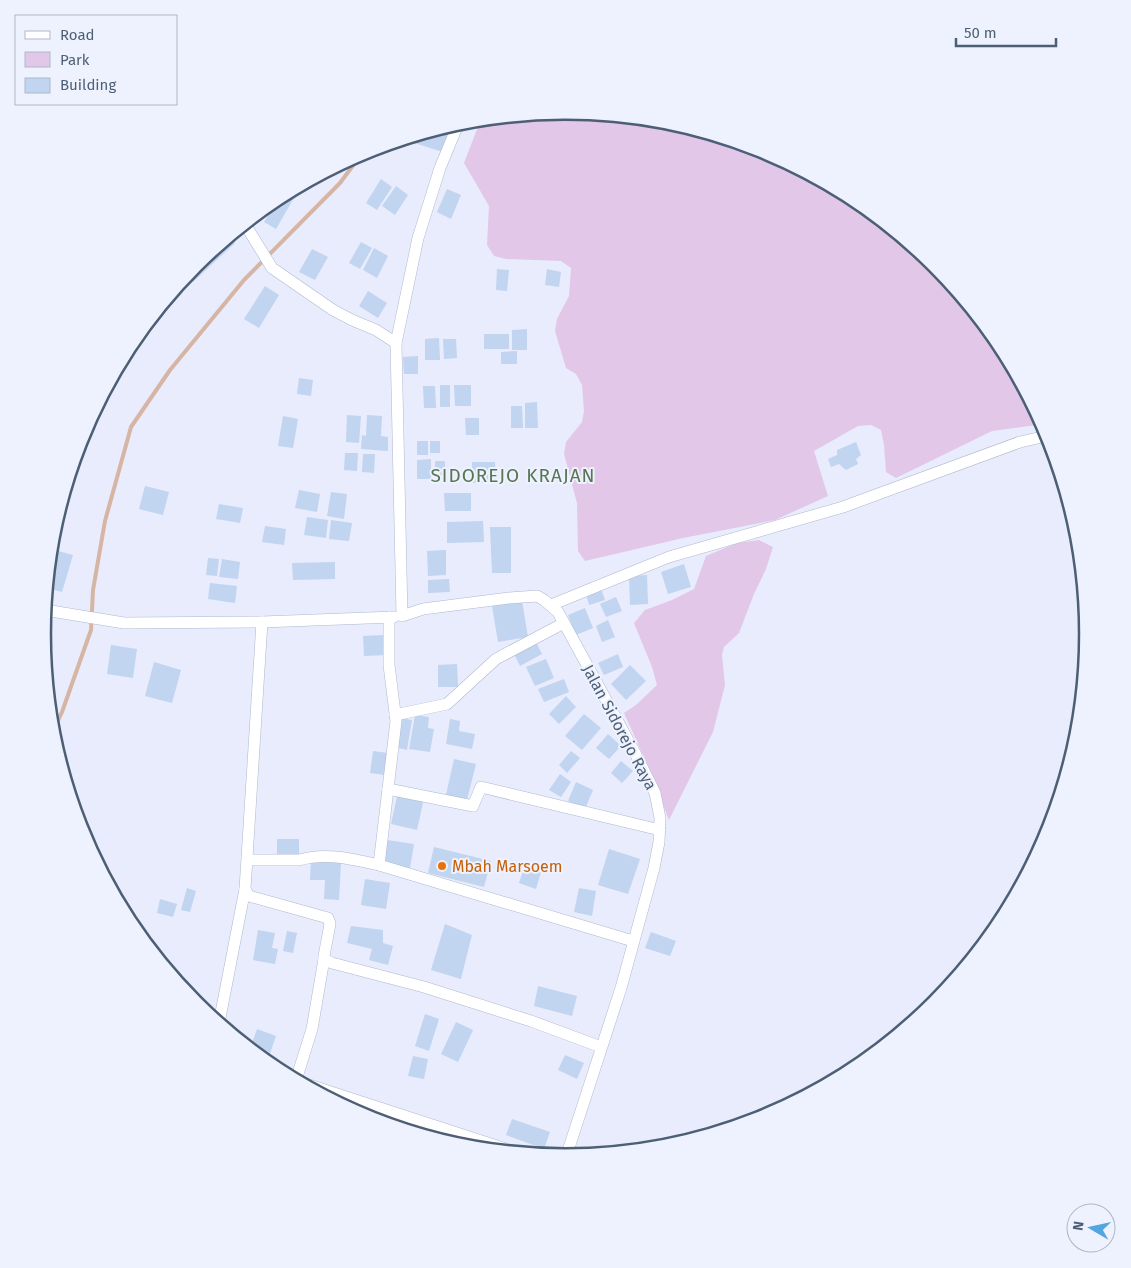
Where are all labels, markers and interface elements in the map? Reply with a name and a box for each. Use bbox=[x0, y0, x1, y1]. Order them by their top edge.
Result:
legend bbox=[15, 15, 178, 105]
scale bar bbox=[956, 15, 1056, 47]
text: 50 m bbox=[964, 24, 997, 42]
text: Road bbox=[60, 26, 95, 44]
text: Park bbox=[60, 51, 90, 69]
text: Building bbox=[60, 76, 116, 94]
district label: SIDOREJO KRAJAN bbox=[430, 464, 596, 487]
street label: Jalan Sidorejo Raya bbox=[578, 661, 661, 793]
place label: Mbah Marsoem bbox=[452, 857, 562, 876]
marker: Mbah Marsoem bbox=[436, 860, 448, 872]
north arrow bbox=[1066, 1203, 1116, 1253]
text: N bbox=[1070, 1220, 1088, 1232]

